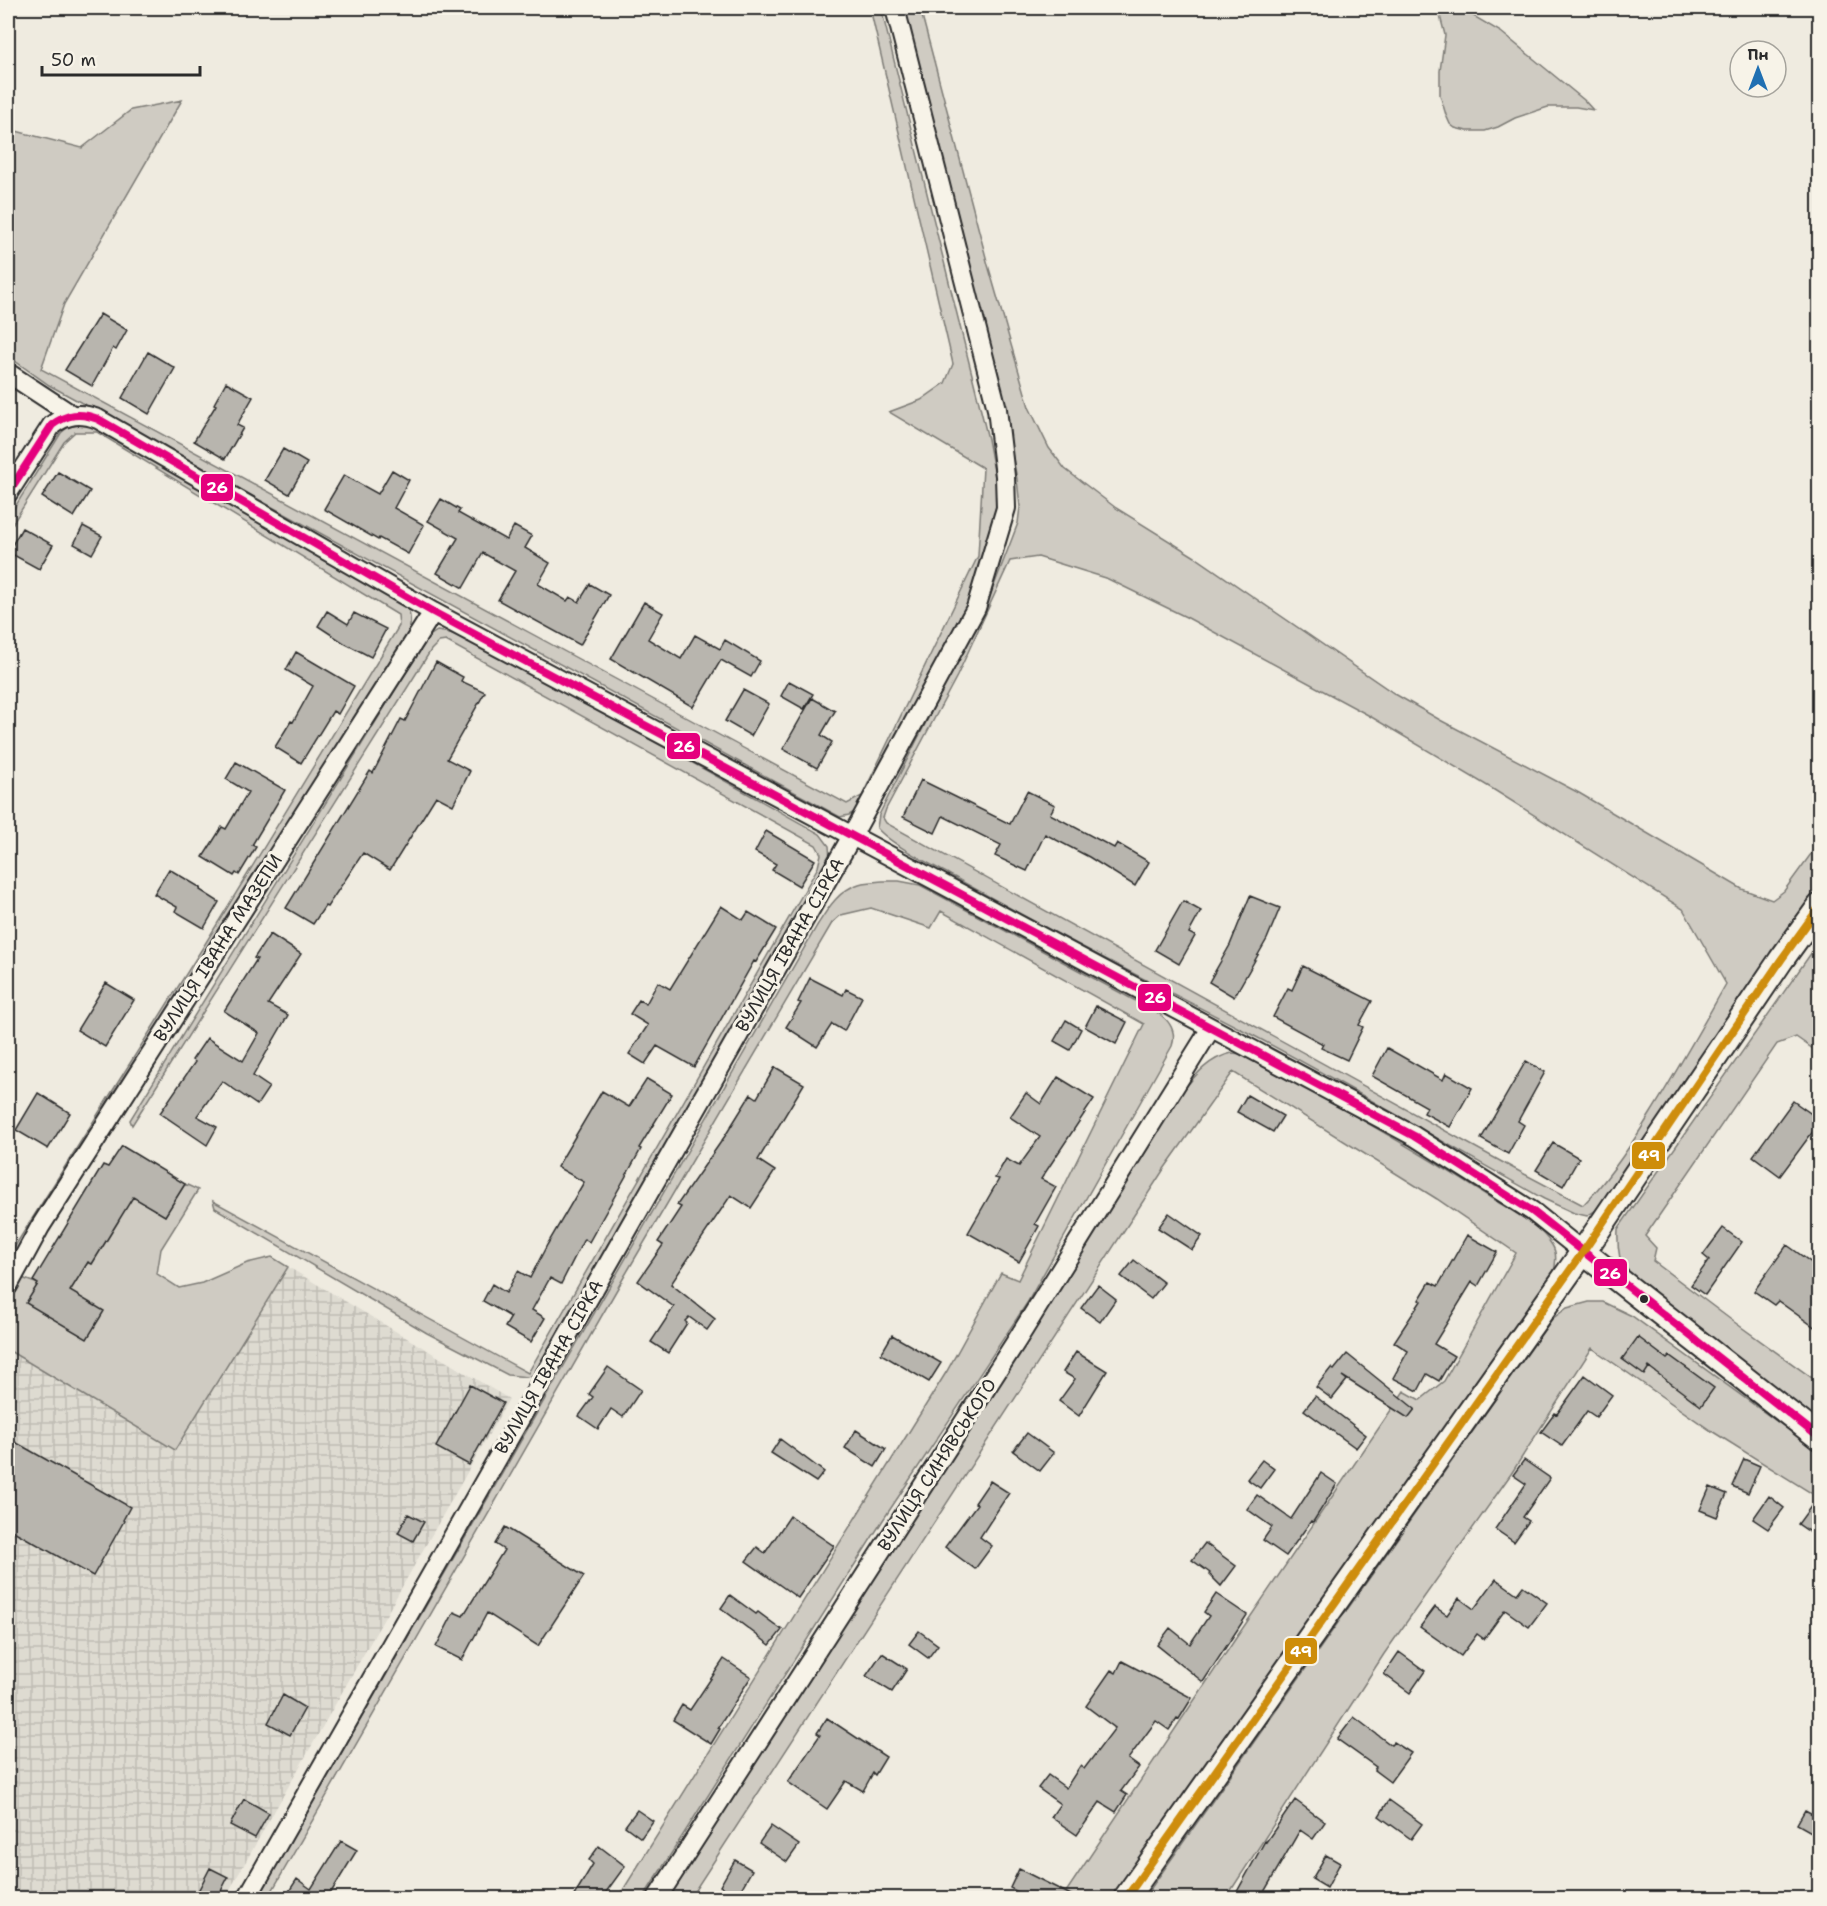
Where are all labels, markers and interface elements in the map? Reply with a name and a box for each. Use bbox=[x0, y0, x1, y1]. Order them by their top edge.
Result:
scale bar bbox=[42, 39, 200, 77]
north arrow bbox=[1728, 39, 1788, 99]
text: Пн bbox=[1747, 44, 1769, 65]
text: 50 m bbox=[51, 48, 96, 72]
line badge: 26 bbox=[200, 473, 234, 502]
text: 26 bbox=[206, 477, 228, 498]
line badge: 26 bbox=[666, 732, 701, 760]
text: 26 bbox=[673, 736, 695, 757]
street label: ВУЛИЦЯ ІВАНА МАЗЕПИ bbox=[148, 849, 288, 1047]
street label: ВУЛИЦЯ ІВАНА СІРКА bbox=[730, 853, 850, 1037]
line badge: 26 bbox=[1137, 983, 1172, 1012]
text: 26 bbox=[1144, 987, 1166, 1008]
line badge: 49 bbox=[1631, 1141, 1666, 1170]
text: 49 bbox=[1638, 1145, 1660, 1166]
line badge: 26 bbox=[1593, 1258, 1628, 1287]
text: 26 bbox=[1599, 1263, 1621, 1284]
street label: ВУЛИЦЯ ІВАНА СІРКА bbox=[489, 1275, 609, 1459]
unlabelled marker bbox=[1638, 1293, 1650, 1305]
street label: ВУЛИЦЯ СИНЯВСЬКОГО bbox=[872, 1374, 1002, 1556]
line badge: 49 bbox=[1284, 1637, 1318, 1665]
text: 49 bbox=[1290, 1641, 1312, 1662]

